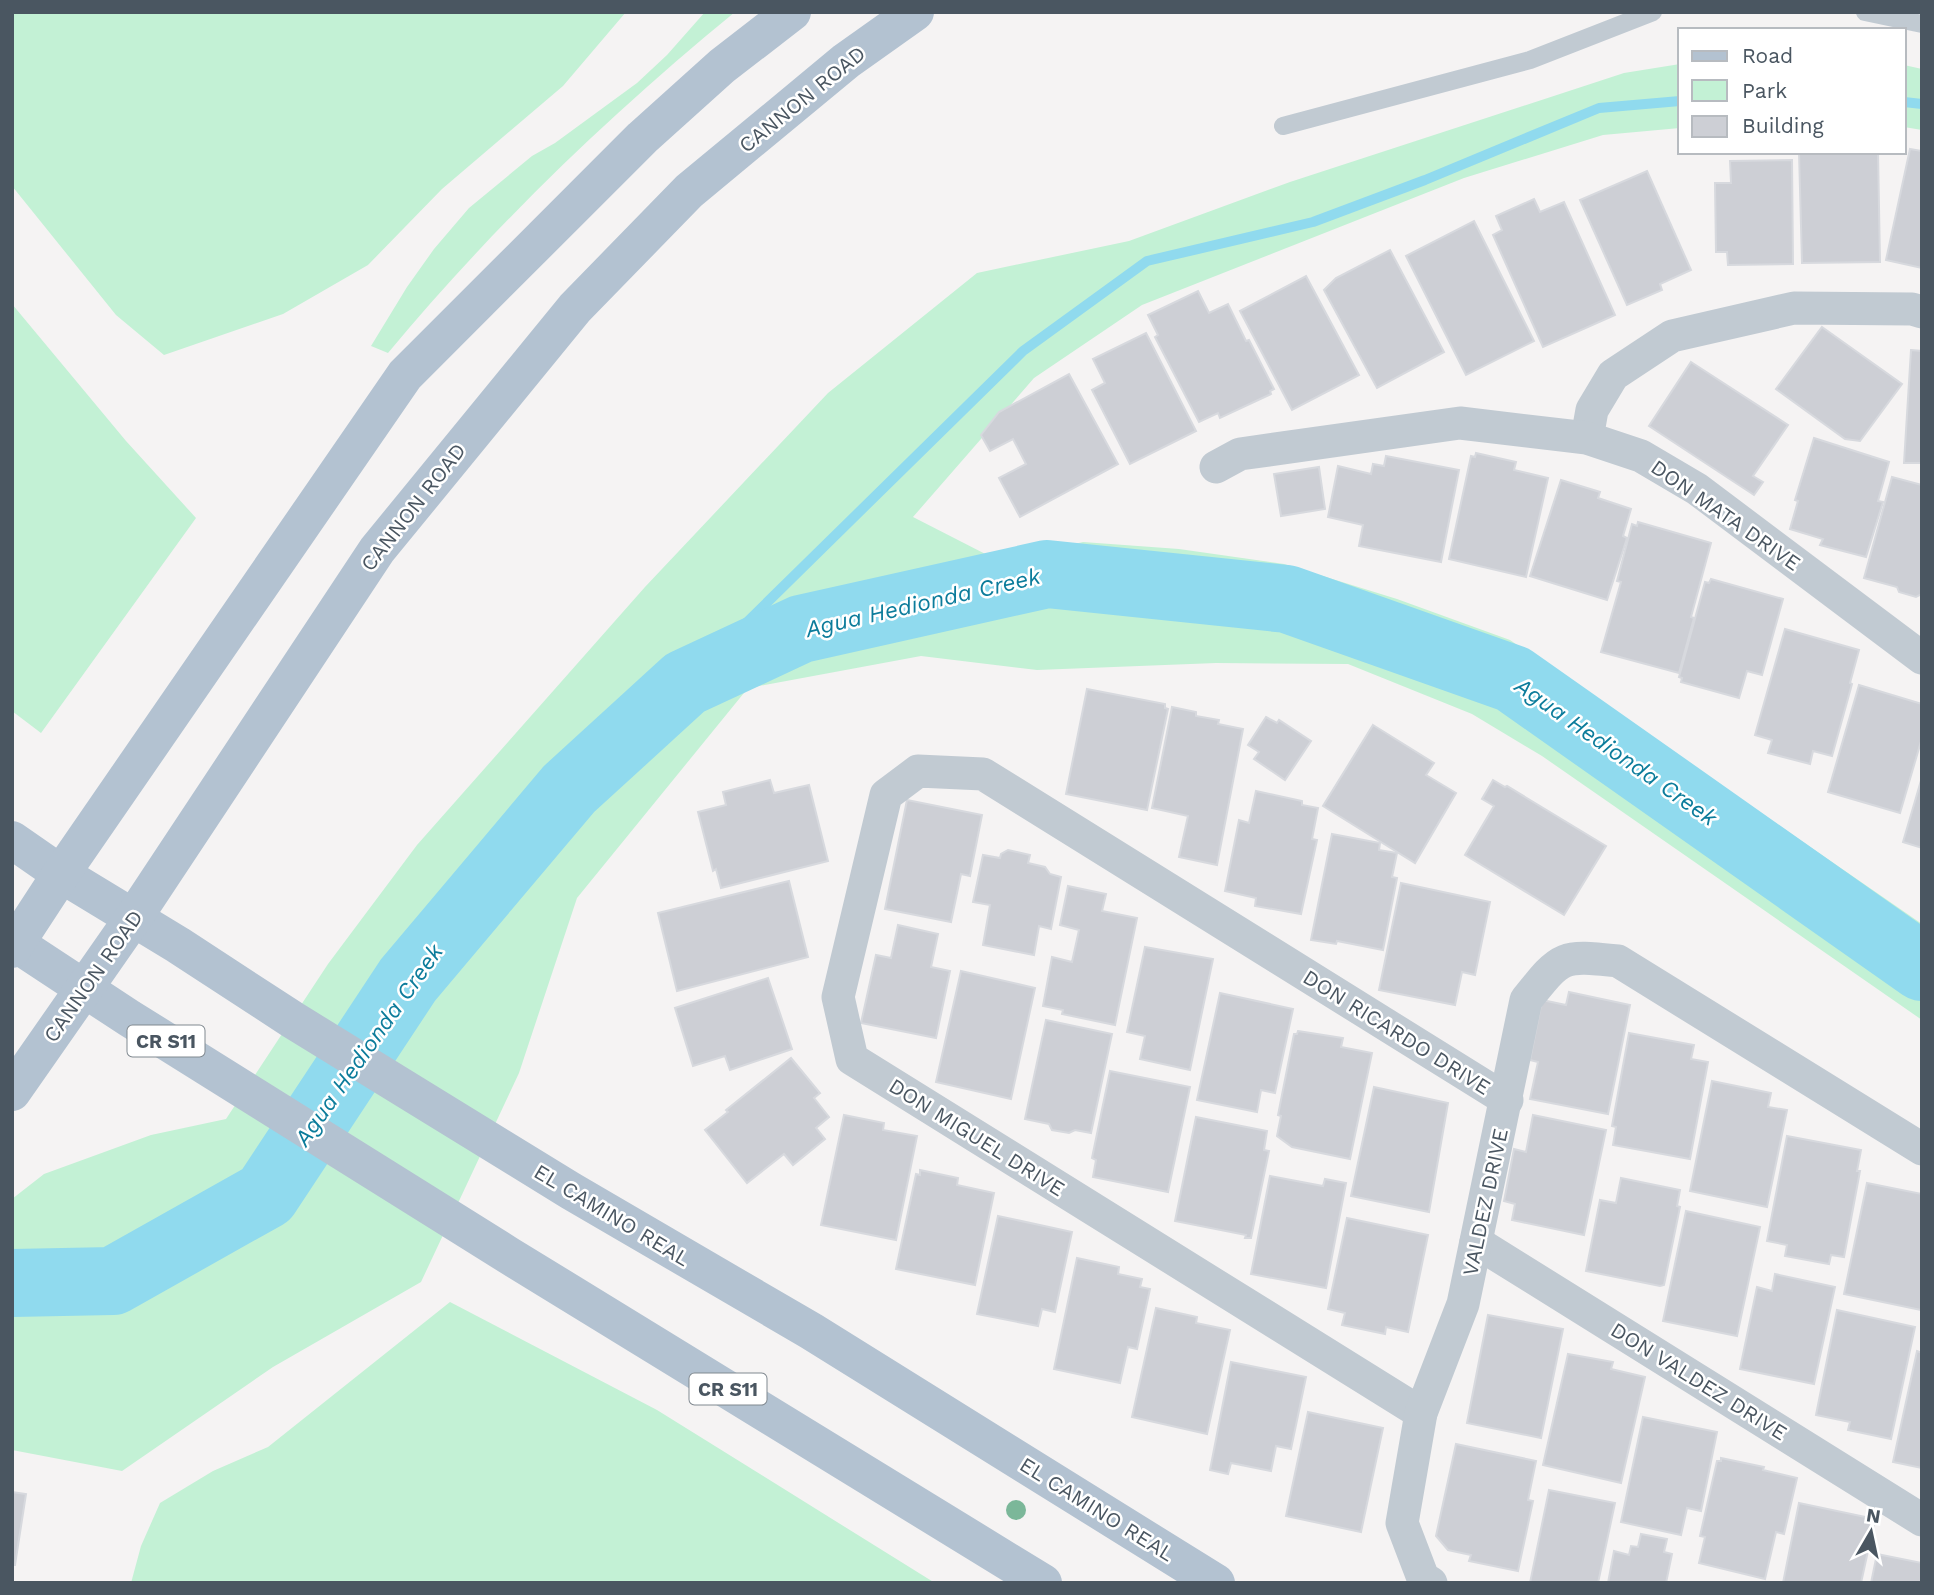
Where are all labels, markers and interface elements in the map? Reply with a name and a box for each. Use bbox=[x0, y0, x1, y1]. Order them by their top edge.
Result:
legend bbox=[1678, 28, 1906, 154]
street label: CANNON ROAD bbox=[734, 40, 870, 158]
text: Road bbox=[1742, 43, 1793, 68]
text: Park bbox=[1742, 78, 1787, 103]
text: Building bbox=[1742, 113, 1824, 138]
street label: CANNON ROAD bbox=[355, 438, 471, 576]
street label: DON MATA DRIVE bbox=[1646, 454, 1806, 576]
water label: Agua Hedionda Creek bbox=[802, 562, 1044, 643]
water label: Agua Hedionda Creek bbox=[1509, 671, 1723, 833]
street label: CANNON ROAD bbox=[38, 905, 148, 1047]
water label: Agua Hedionda Creek bbox=[288, 938, 450, 1152]
street label: DON RICARDO DRIVE bbox=[1299, 964, 1495, 1100]
road number: CR S11 bbox=[128, 1026, 204, 1056]
street label: DON MIGUEL DRIVE bbox=[884, 1073, 1070, 1201]
street label: VALDEZ DRIVE bbox=[1457, 1126, 1513, 1278]
street label: EL CAMINO REAL bbox=[530, 1159, 694, 1271]
street label: DON VALDEZ DRIVE bbox=[1606, 1317, 1792, 1445]
road number: CR S11 bbox=[690, 1373, 766, 1404]
street label: EL CAMINO REAL bbox=[1015, 1451, 1179, 1567]
north arrow bbox=[1836, 1497, 1906, 1567]
text: N bbox=[1865, 1503, 1882, 1528]

